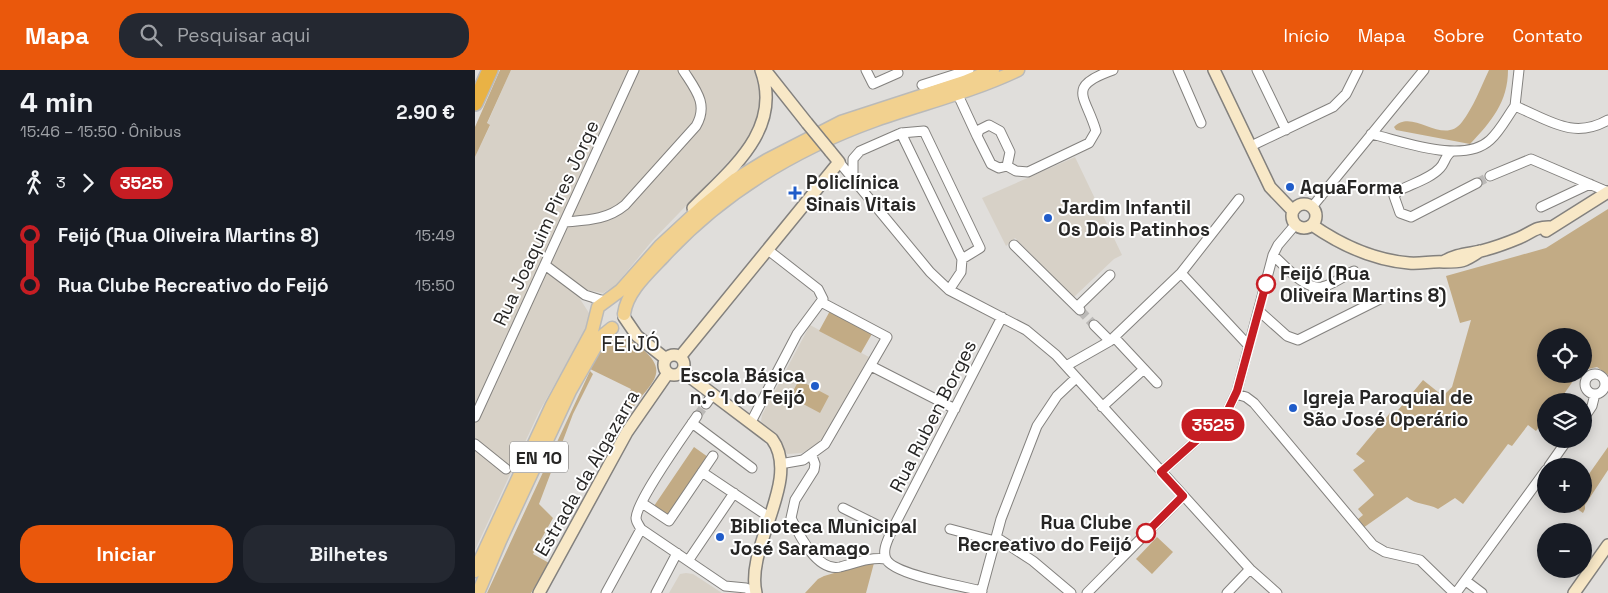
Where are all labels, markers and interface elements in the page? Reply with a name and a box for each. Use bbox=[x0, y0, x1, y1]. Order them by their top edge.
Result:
search box bbox=[119, 13, 469, 58]
text: Mapa bbox=[25, 20, 89, 51]
icon: search bbox=[137, 21, 165, 49]
text: Pesquisar aqui bbox=[177, 23, 310, 48]
text: Início bbox=[1284, 24, 1330, 47]
text: Mapa bbox=[1358, 24, 1406, 47]
text: Sobre bbox=[1434, 24, 1484, 47]
text: Contato bbox=[1512, 24, 1583, 47]
text: 4 min bbox=[20, 84, 94, 120]
text: 2.90 € bbox=[396, 100, 455, 125]
street label: Rua Joaquim Pires Jorge bbox=[487, 116, 605, 330]
text: 15:46 – 15:50 · Ônibus bbox=[20, 121, 181, 142]
icon: walk bbox=[20, 169, 48, 197]
icon: forward bbox=[74, 169, 102, 197]
place label: Policlínica Sinais Vitais bbox=[806, 170, 916, 217]
text: 3525 bbox=[120, 171, 163, 194]
text: 3 bbox=[56, 172, 66, 193]
place label: AquaForma bbox=[1300, 175, 1403, 200]
marker: AquaForma bbox=[1284, 181, 1296, 193]
marker: Policlínica Sinais Vitais bbox=[788, 186, 802, 200]
place label: Jardim Infantil Os Dois Patinhos bbox=[1058, 195, 1210, 242]
marker: Jardim Infantil Os Dois Patinhos bbox=[1042, 212, 1054, 224]
text: Feijó (Rua Oliveira Martins 8) bbox=[58, 223, 319, 248]
text: 15:49 bbox=[415, 225, 455, 246]
place label: Feijó (Rua Oliveira Martins 8) bbox=[1280, 261, 1446, 308]
text: Rua Clube Recreativo do Feijó bbox=[58, 273, 329, 298]
marker: Feijó (Rua Oliveira Martins 8) bbox=[1256, 274, 1276, 294]
text: 15:50 bbox=[415, 275, 455, 296]
map controls bbox=[1537, 328, 1592, 578]
button: locate bbox=[1537, 328, 1592, 383]
district label: FEIJÓ bbox=[601, 330, 661, 357]
street label: Rua Ruben Borges bbox=[884, 336, 982, 496]
place label: Escola Básica n.º 1 do Feijó bbox=[680, 363, 805, 410]
marker: Escola Básica n.º 1 do Feijó bbox=[809, 380, 821, 392]
street label: Estrada da Algazarra bbox=[529, 385, 645, 561]
place label: Igreja Paroquial de São José Operário bbox=[1303, 385, 1473, 432]
button: layers bbox=[1537, 393, 1592, 448]
marker: Igreja Paroquial de São José Operário bbox=[1287, 402, 1299, 414]
line badge: 3525 bbox=[1178, 409, 1248, 441]
text: 3525 bbox=[1191, 413, 1235, 436]
road number: EN 10 bbox=[510, 442, 568, 472]
button: + bbox=[1537, 458, 1592, 513]
place label: Rua Clube Recreativo do Feijó bbox=[958, 510, 1132, 557]
place label: Biblioteca Municipal José Saramago bbox=[730, 514, 917, 561]
marker: Rua Clube Recreativo do Feijó bbox=[1136, 523, 1156, 543]
button: − bbox=[1537, 523, 1592, 578]
button: Iniciar bbox=[20, 525, 233, 583]
button: Bilhetes bbox=[243, 525, 455, 583]
marker: Biblioteca Municipal José Saramago bbox=[714, 531, 726, 543]

